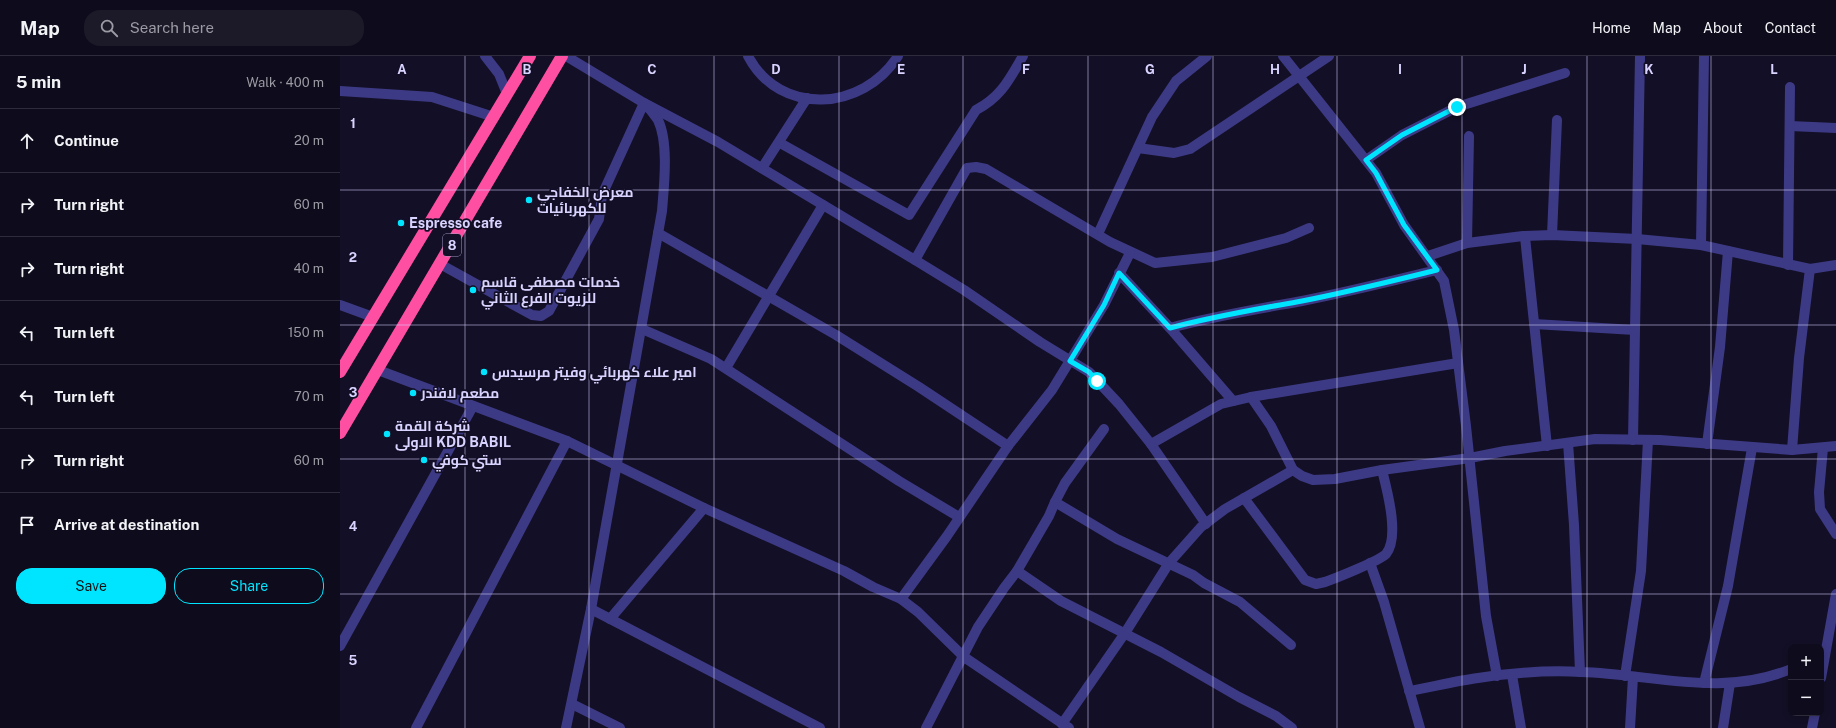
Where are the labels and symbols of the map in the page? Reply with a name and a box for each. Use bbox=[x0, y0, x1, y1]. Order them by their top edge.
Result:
text: A bbox=[397, 62, 407, 77]
text: B bbox=[523, 62, 532, 77]
text: C bbox=[647, 62, 657, 77]
text: D bbox=[771, 62, 781, 77]
text: E bbox=[897, 62, 905, 77]
text: F bbox=[1022, 62, 1030, 77]
text: G bbox=[1145, 62, 1155, 77]
text: H bbox=[1270, 62, 1280, 77]
text: I bbox=[1398, 62, 1402, 77]
text: J bbox=[1521, 62, 1527, 77]
text: K bbox=[1644, 62, 1654, 77]
text: L bbox=[1770, 62, 1778, 77]
route end bbox=[1448, 98, 1466, 116]
text: 1 bbox=[350, 116, 356, 131]
place label: معرض الخفاجي للكهربائيات bbox=[537, 184, 634, 217]
marker: معرض الخفاجي للكهربائيات bbox=[524, 195, 534, 205]
place label: Espresso cafe bbox=[409, 215, 502, 231]
marker: Espresso cafe bbox=[396, 218, 406, 228]
road number: 8 bbox=[443, 234, 461, 256]
text: 2 bbox=[349, 250, 357, 265]
place label: خدمات مصطفى قاسم للزيوت الفرع الثاني bbox=[481, 274, 620, 310]
marker: خدمات مصطفى قاسم للزيوت الفرع الثاني bbox=[468, 285, 478, 295]
place label: امير علاء كهربائي وفيتر مرسيدس bbox=[492, 364, 697, 384]
marker: امير علاء كهربائي وفيتر مرسيدس bbox=[479, 367, 489, 377]
route start bbox=[1088, 372, 1106, 390]
text: 3 bbox=[349, 385, 358, 400]
place label: مطعم لافندر bbox=[420, 385, 499, 403]
marker: مطعم لافندر bbox=[408, 388, 418, 398]
place label: شركة القمة الاولى KDD BABIL bbox=[395, 418, 511, 451]
marker: شركة القمة الاولى KDD BABIL bbox=[382, 429, 392, 439]
place label: ستي كوفي bbox=[432, 452, 502, 472]
marker: ستي كوفي bbox=[419, 455, 429, 465]
text: 4 bbox=[349, 519, 358, 534]
text: 5 bbox=[349, 653, 358, 668]

